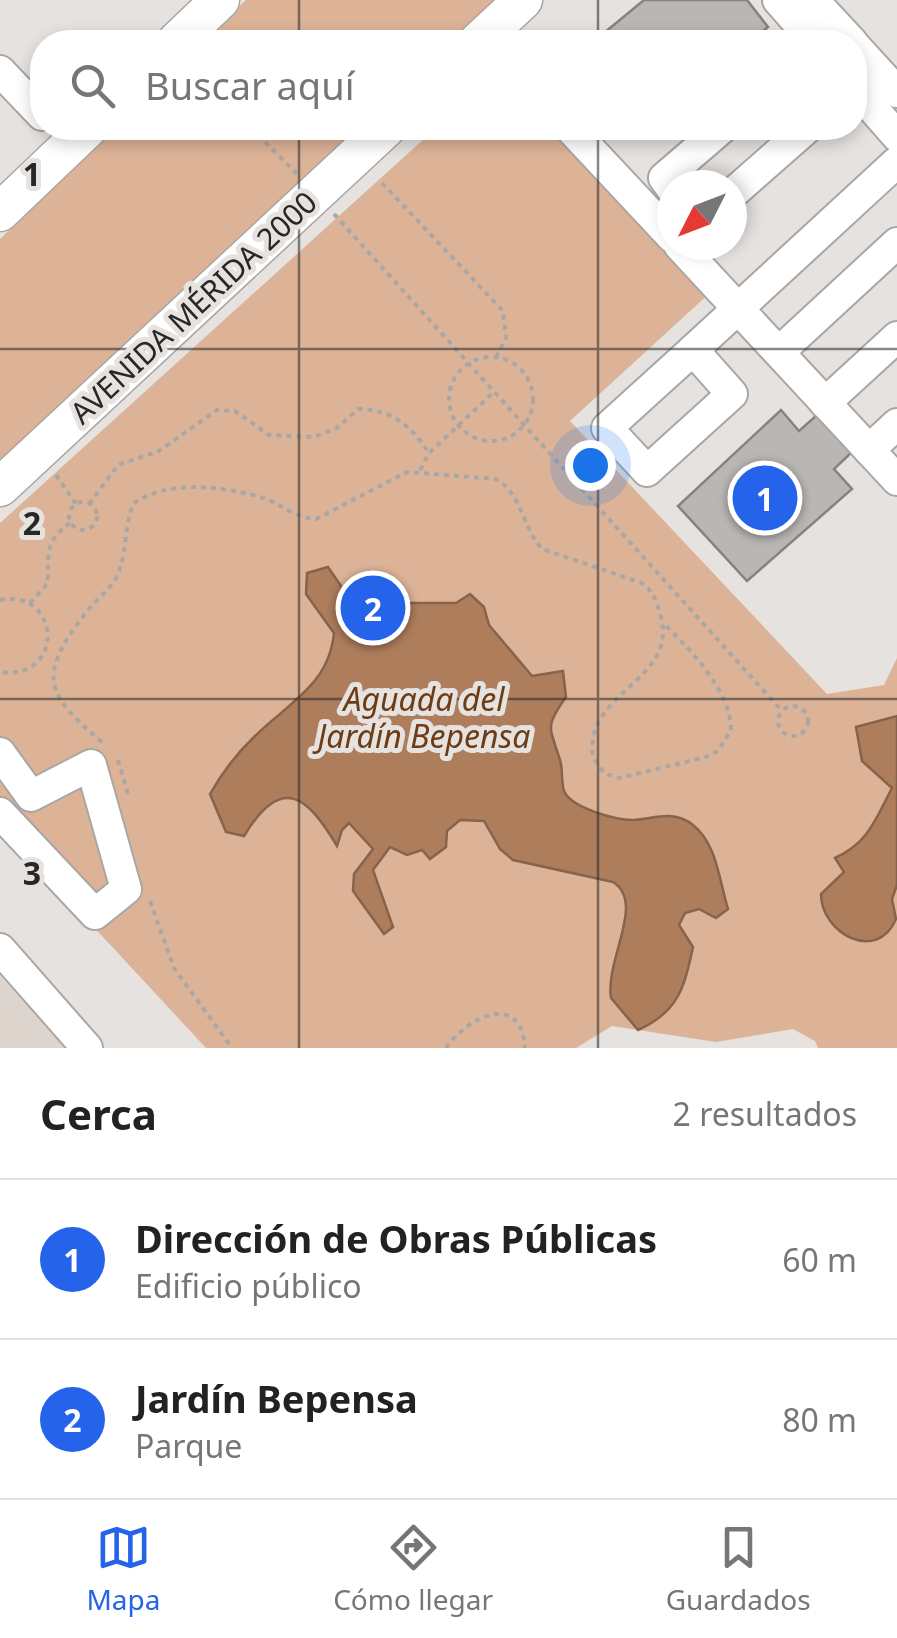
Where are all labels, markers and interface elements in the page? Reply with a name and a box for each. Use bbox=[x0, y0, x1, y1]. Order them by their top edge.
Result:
search box bbox=[30, 30, 867, 140]
icon: search bbox=[65, 58, 120, 113]
text: Buscar aquí bbox=[145, 59, 355, 111]
text: 1 bbox=[23, 152, 41, 195]
north arrow bbox=[657, 170, 747, 260]
street label: AVENIDA MÉRIDA 2000 bbox=[61, 182, 325, 432]
your location bbox=[565, 440, 616, 491]
pin: 1 bbox=[732, 460, 798, 536]
text: 2 bbox=[23, 501, 41, 544]
pin: 2 bbox=[340, 570, 406, 646]
water label: Aguada del Jardín Bepensa bbox=[313, 677, 530, 757]
text: 3 bbox=[23, 851, 41, 894]
text: Cerca bbox=[40, 1085, 157, 1142]
text: 2 resultados bbox=[673, 1092, 857, 1135]
text: Dirección de Obras Públicas bbox=[135, 1212, 657, 1264]
text: 1 bbox=[63, 1238, 82, 1281]
text: 60 m bbox=[782, 1238, 857, 1281]
text: Edificio público bbox=[135, 1264, 362, 1307]
text: Jardín Bepensa bbox=[135, 1372, 418, 1424]
text: 2 bbox=[63, 1398, 82, 1441]
text: 80 m bbox=[782, 1398, 857, 1441]
text: Parque bbox=[135, 1424, 242, 1467]
tab: Mapa bbox=[86, 1520, 160, 1618]
tab: Cómo llegar bbox=[333, 1520, 493, 1618]
tab: Guardados bbox=[666, 1520, 811, 1618]

